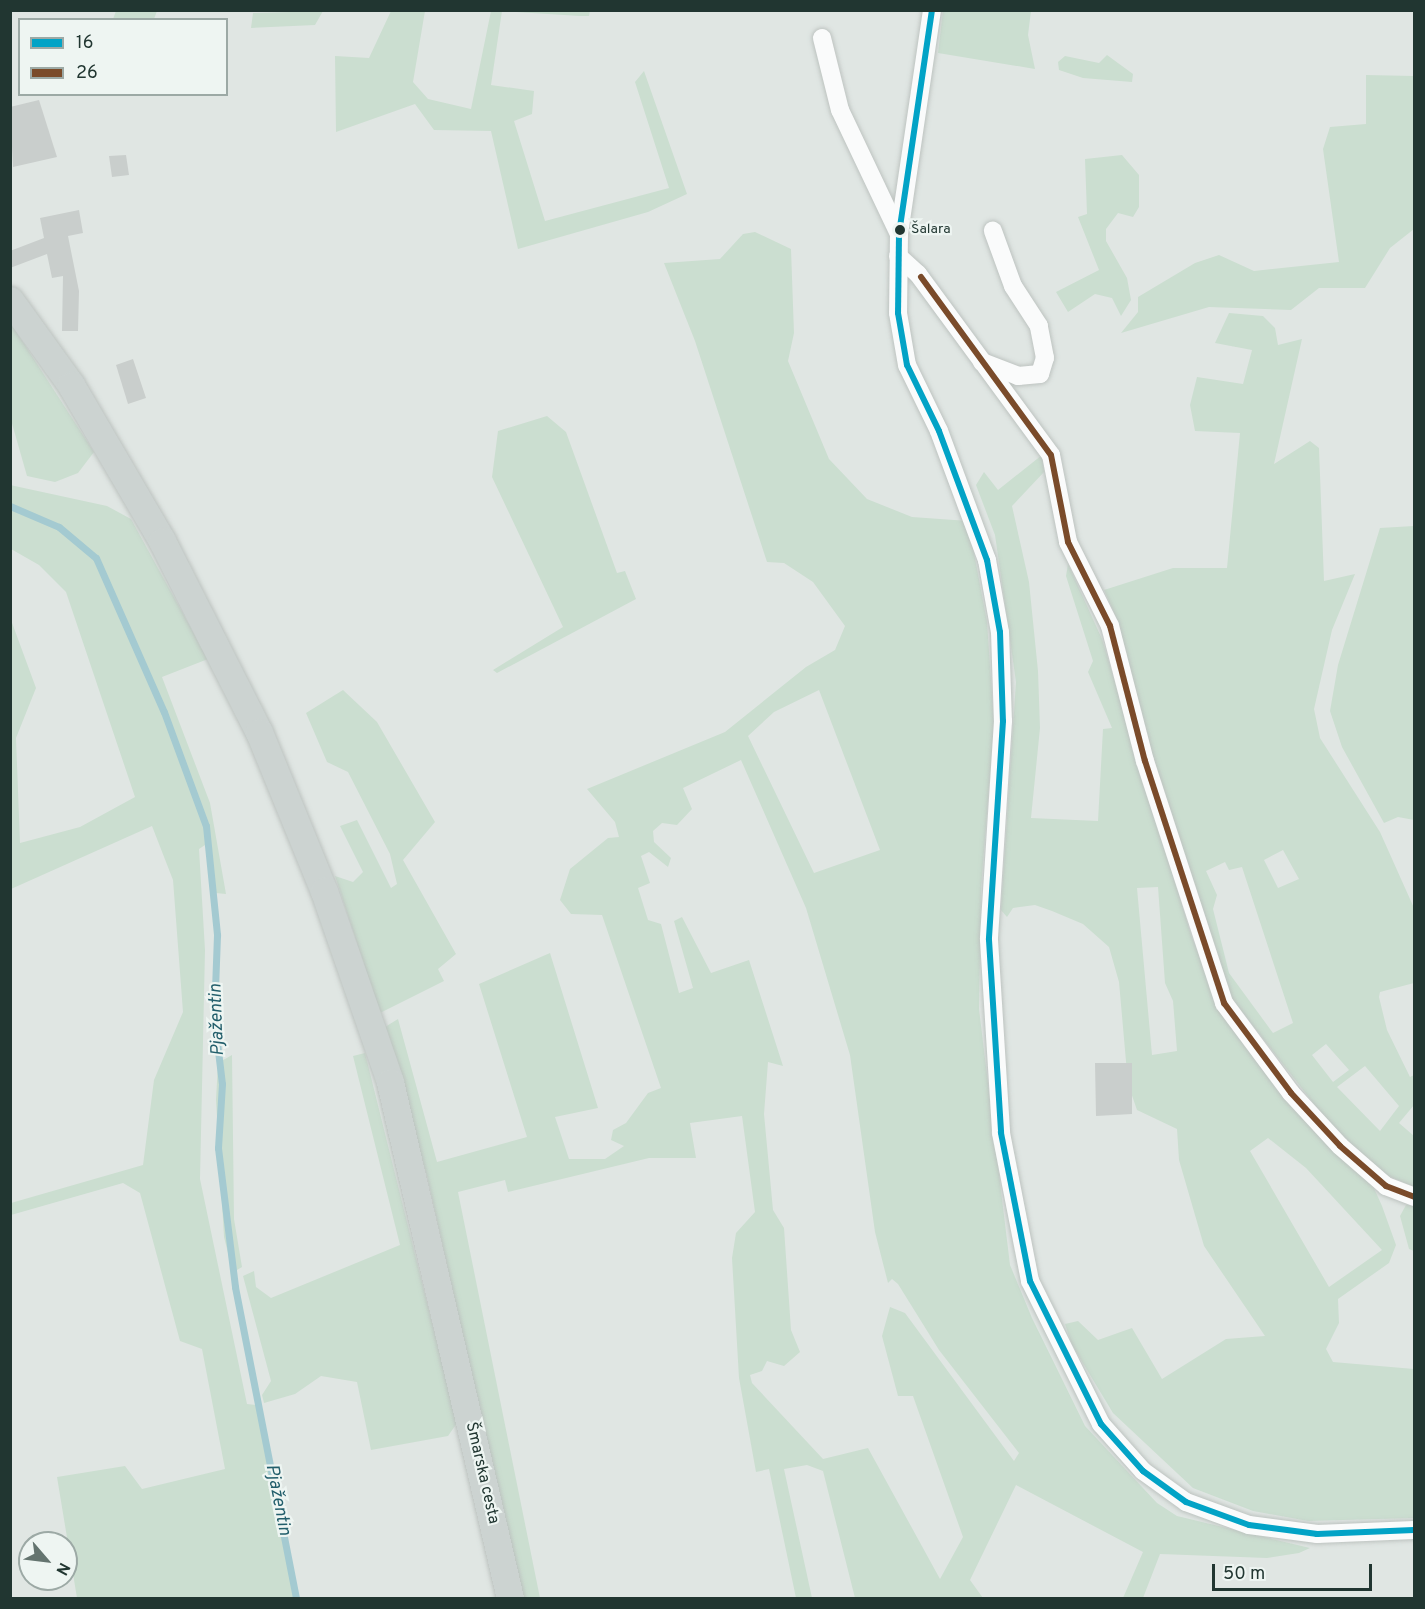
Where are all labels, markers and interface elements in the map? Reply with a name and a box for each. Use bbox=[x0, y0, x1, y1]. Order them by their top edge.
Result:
legend bbox=[18, 18, 228, 96]
text: 16 bbox=[76, 32, 93, 55]
text: 26 bbox=[76, 62, 98, 85]
place label: Šalara bbox=[911, 222, 950, 238]
marker: Šalara bbox=[894, 224, 906, 236]
water label: Pjažentin bbox=[206, 983, 230, 1057]
street label: Šmarska cesta bbox=[461, 1420, 503, 1526]
water label: Pjažentin bbox=[259, 1462, 295, 1538]
north arrow bbox=[18, 1531, 78, 1591]
scale bar bbox=[1215, 1552, 1376, 1590]
text: N bbox=[51, 1559, 74, 1578]
text: 50 m bbox=[1223, 1563, 1265, 1586]

